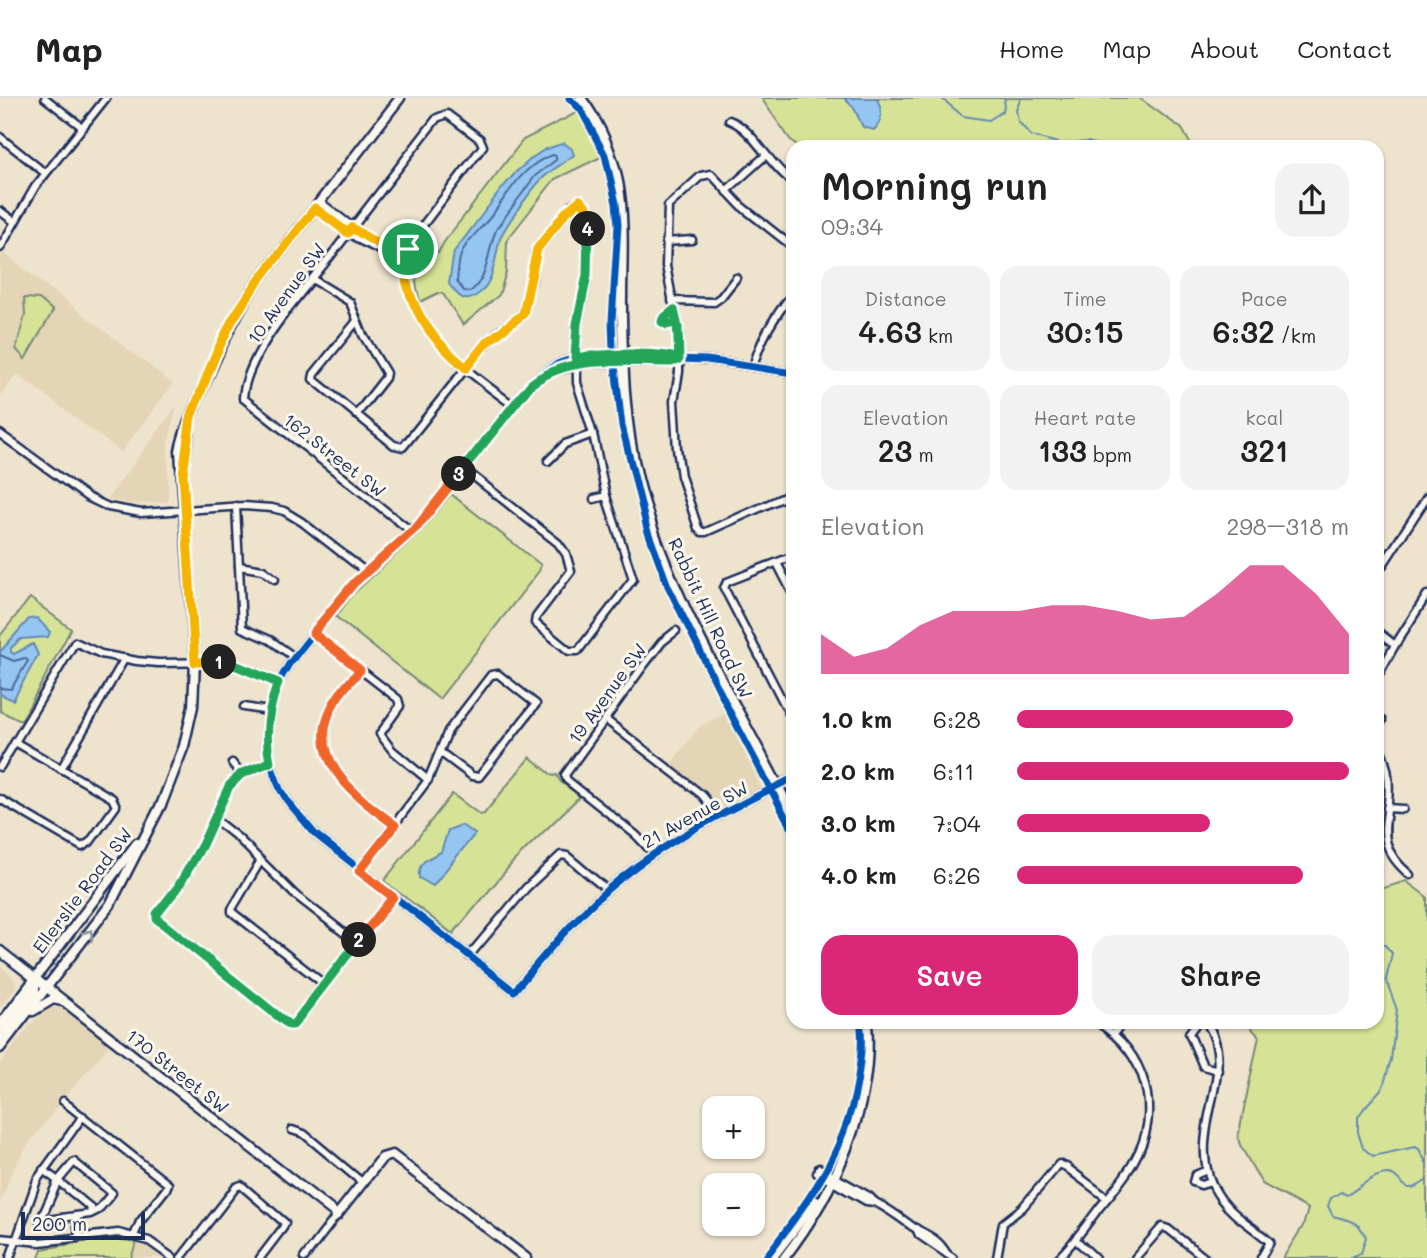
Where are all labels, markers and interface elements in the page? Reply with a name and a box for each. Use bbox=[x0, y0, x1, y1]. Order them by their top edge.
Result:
text: Map bbox=[35, 27, 103, 70]
text: Home bbox=[999, 33, 1064, 64]
text: Map bbox=[1102, 33, 1151, 64]
text: About bbox=[1189, 33, 1259, 64]
text: Contact bbox=[1297, 33, 1392, 64]
text: Morning run bbox=[821, 160, 1048, 210]
button: share bbox=[1275, 163, 1349, 237]
text: 09:34 bbox=[821, 211, 883, 241]
pin: 4 bbox=[570, 212, 606, 246]
text: 4 bbox=[581, 216, 594, 241]
pin bbox=[378, 219, 438, 279]
icon: arrive bbox=[389, 230, 427, 268]
street label: 10 Avenue SW bbox=[241, 238, 331, 348]
text: Distance bbox=[865, 286, 947, 311]
text: Time bbox=[1063, 286, 1107, 311]
text: Pace bbox=[1241, 286, 1288, 311]
text: 4.63 bbox=[858, 311, 922, 351]
text: 30:15 bbox=[1046, 311, 1124, 351]
text: 6:32 bbox=[1213, 311, 1275, 351]
text: km bbox=[922, 323, 953, 348]
text: /km bbox=[1275, 323, 1316, 348]
text: Elevation bbox=[863, 405, 948, 430]
text: Heart rate bbox=[1034, 405, 1136, 430]
text: kcal bbox=[1245, 405, 1283, 430]
street label: 162 Street SW bbox=[279, 407, 391, 503]
text: 23 bbox=[878, 430, 912, 470]
text: 133 bbox=[1038, 430, 1087, 470]
text: 321 bbox=[1240, 430, 1288, 470]
text: m bbox=[912, 442, 934, 467]
text: bpm bbox=[1087, 442, 1132, 467]
pin: 3 bbox=[442, 456, 476, 492]
text: 3 bbox=[453, 461, 464, 486]
text: Elevation bbox=[821, 511, 924, 541]
text: 298–318 m bbox=[1226, 511, 1349, 541]
street label: Rabbit Hill Road SW bbox=[663, 534, 759, 702]
street label: 19 Avenue SW bbox=[562, 638, 652, 748]
pin: 1 bbox=[202, 644, 236, 680]
text: 1 bbox=[214, 649, 223, 674]
text: 1.0 km bbox=[821, 704, 892, 734]
text: 6:28 bbox=[933, 704, 981, 734]
text: 2.0 km bbox=[821, 756, 895, 786]
text: 6:11 bbox=[933, 756, 975, 786]
street label: 21 Avenue SW bbox=[638, 775, 752, 853]
text: 3.0 km bbox=[821, 808, 896, 838]
text: 7:04 bbox=[933, 808, 981, 838]
street label: Ellerslie Road SW bbox=[27, 822, 137, 958]
text: 4.0 km bbox=[821, 860, 896, 890]
text: 6:26 bbox=[933, 860, 981, 890]
pin: 2 bbox=[342, 922, 376, 958]
text: 2 bbox=[353, 927, 364, 952]
one-way arrow bbox=[80, 930, 93, 942]
button: Save bbox=[821, 935, 1078, 1015]
button: Share bbox=[1092, 935, 1349, 1015]
street label: 170 Street SW bbox=[122, 1023, 234, 1119]
map controls bbox=[702, 1096, 765, 1236]
button: + bbox=[702, 1096, 765, 1159]
button: − bbox=[702, 1173, 765, 1236]
scale bar bbox=[21, 1209, 145, 1241]
text: 200 m bbox=[32, 1211, 87, 1236]

